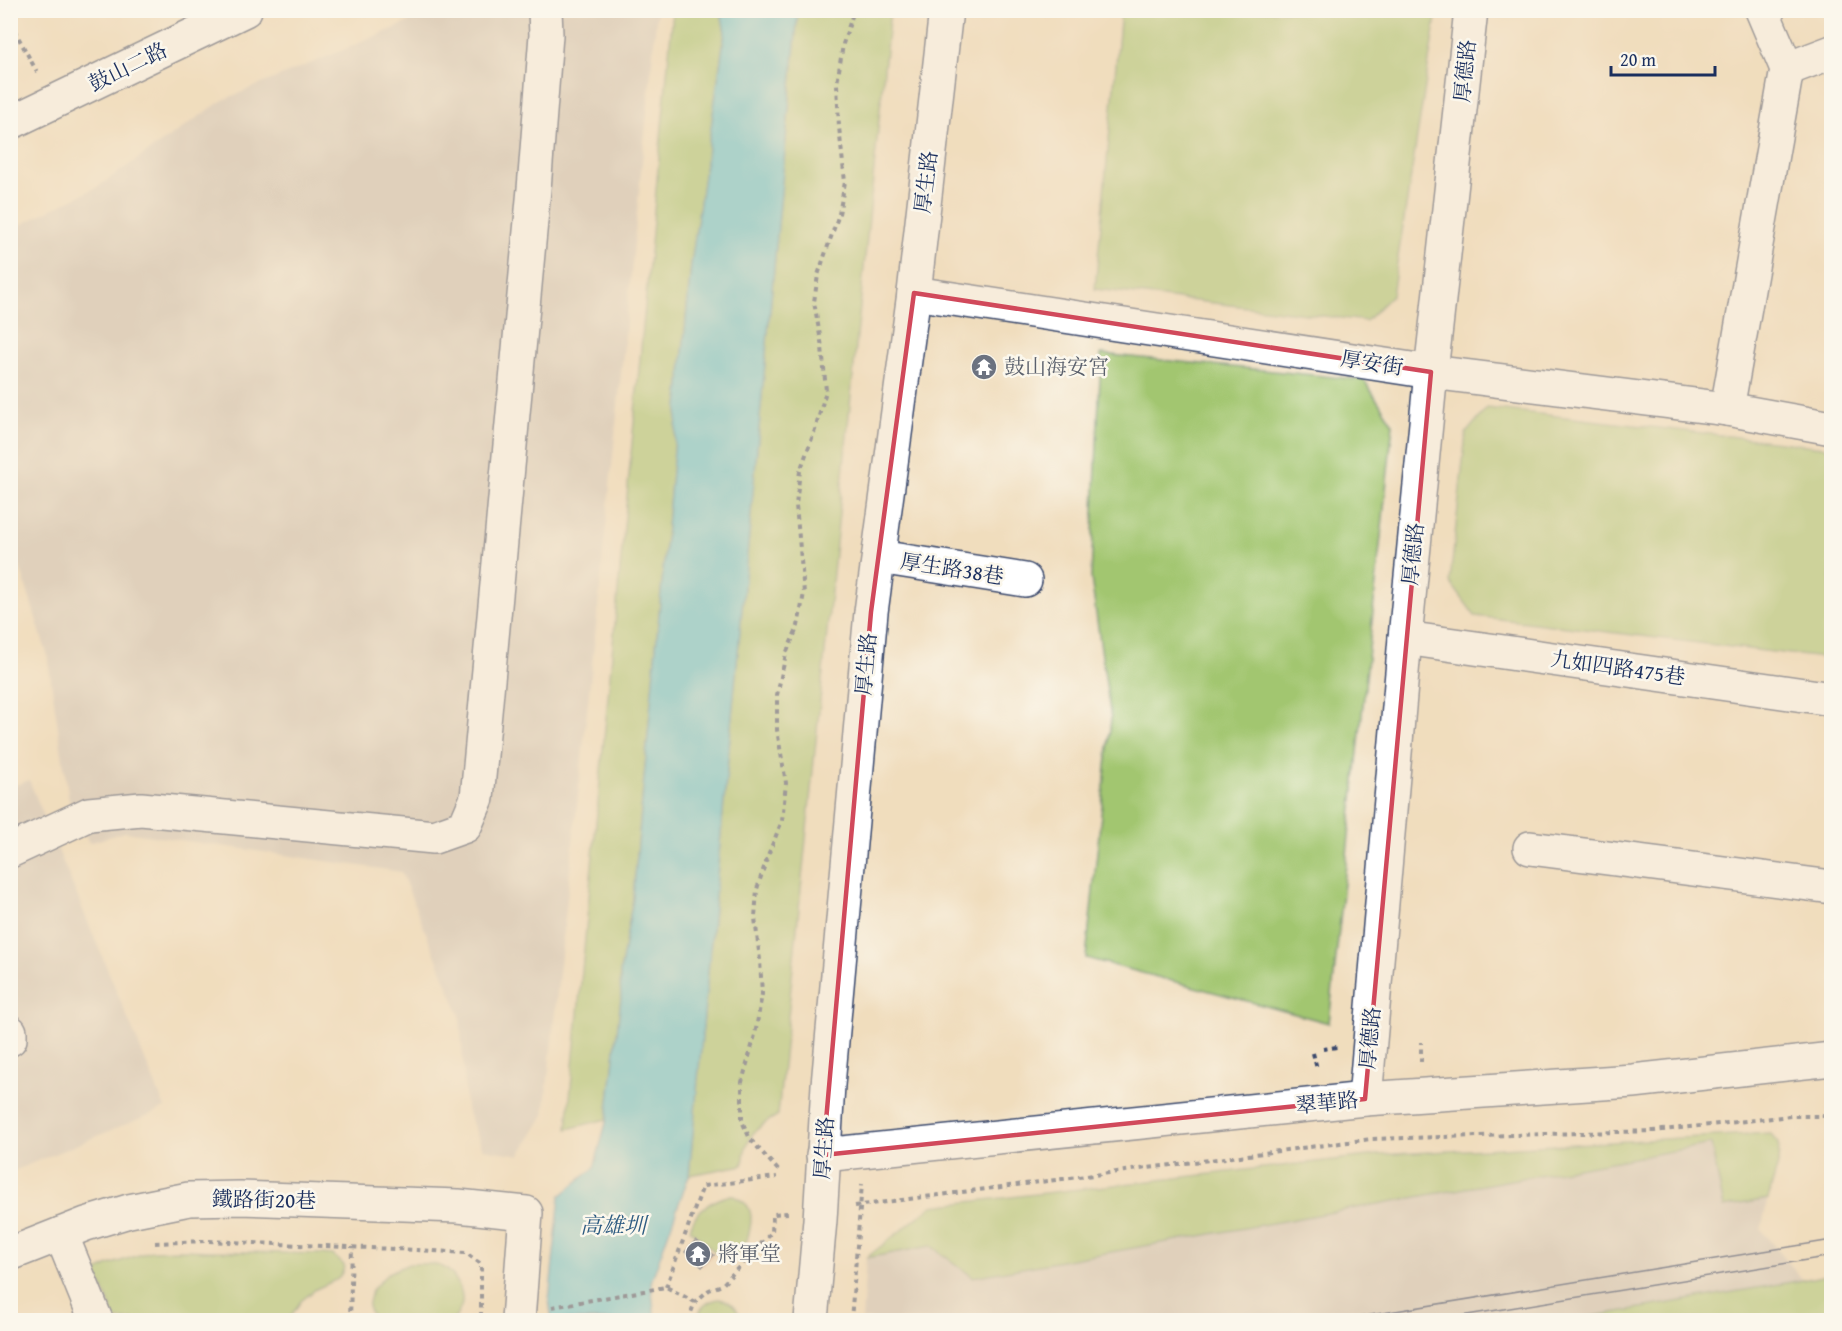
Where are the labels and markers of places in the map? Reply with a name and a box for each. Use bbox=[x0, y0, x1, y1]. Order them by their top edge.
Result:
place label: 鼓山海安宮 bbox=[1004, 351, 1109, 382]
temple icon: 鼓山海安宮 bbox=[969, 352, 999, 382]
place label: 將軍堂 bbox=[718, 1238, 781, 1269]
temple icon: 將軍堂 bbox=[683, 1239, 713, 1269]

